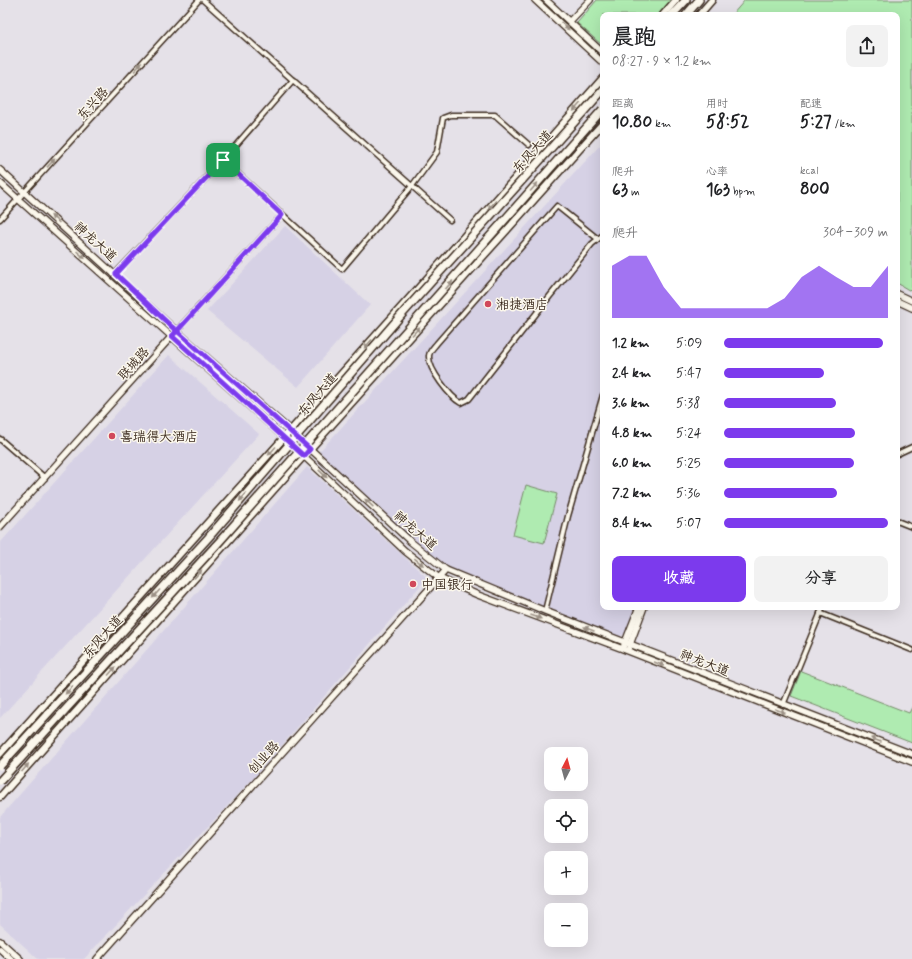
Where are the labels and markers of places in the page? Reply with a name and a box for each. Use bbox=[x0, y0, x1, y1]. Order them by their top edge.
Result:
pin bbox=[206, 143, 240, 177]
place label: 湘捷酒店 bbox=[496, 297, 548, 314]
marker: 湘捷酒店 bbox=[483, 299, 493, 309]
place label: 喜瑞得大酒店 bbox=[120, 429, 198, 446]
marker: 喜瑞得大酒店 bbox=[107, 431, 117, 441]
place label: 中国银行 bbox=[421, 577, 473, 594]
marker: 中国银行 bbox=[408, 579, 418, 589]

